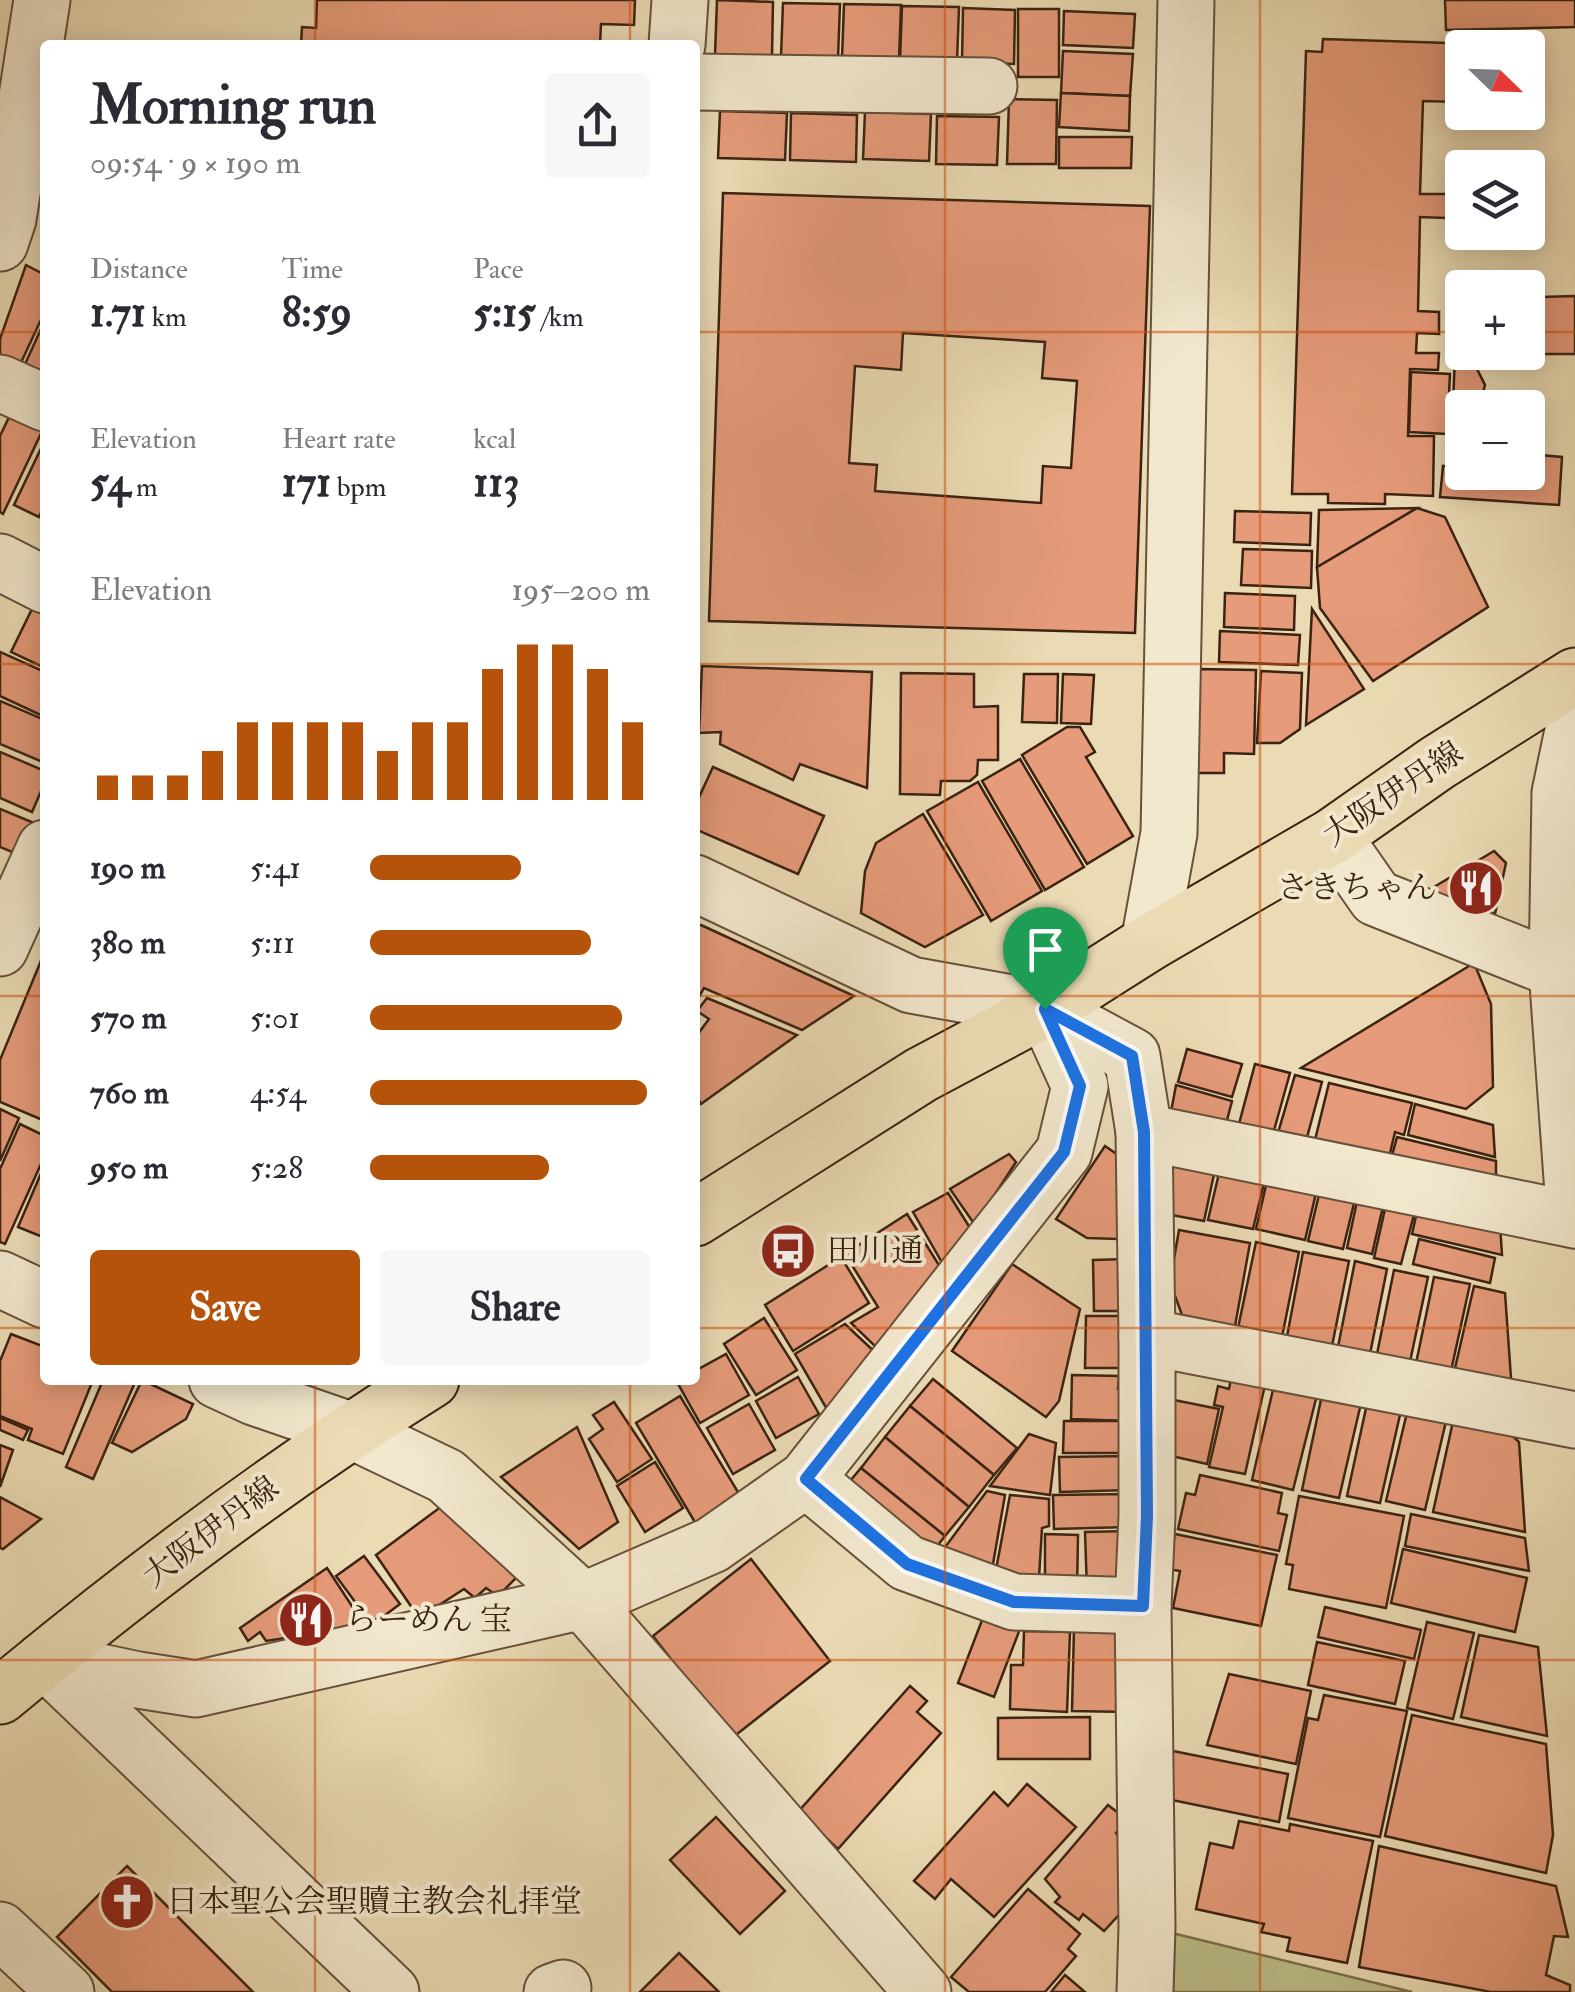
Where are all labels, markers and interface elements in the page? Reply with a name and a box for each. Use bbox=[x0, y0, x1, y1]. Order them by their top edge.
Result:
north arrow bbox=[1445, 30, 1545, 130]
map controls bbox=[1445, 30, 1545, 490]
text: Morning run bbox=[90, 71, 376, 140]
button: share bbox=[545, 73, 650, 178]
text: 09:54 · 9 × 190 m bbox=[90, 143, 301, 183]
button: layers bbox=[1445, 150, 1545, 250]
text: Distance bbox=[90, 252, 188, 287]
text: Time bbox=[282, 252, 343, 287]
text: Pace bbox=[473, 252, 524, 287]
button: + bbox=[1445, 270, 1545, 370]
text: 1.71 bbox=[90, 287, 146, 339]
text: 8:59 bbox=[282, 287, 352, 339]
text: 5:15 bbox=[473, 287, 536, 339]
text: km bbox=[146, 300, 187, 335]
text: /km bbox=[536, 300, 584, 335]
button: − bbox=[1445, 390, 1545, 490]
text: Elevation bbox=[90, 422, 197, 457]
text: Heart rate bbox=[282, 422, 396, 457]
text: kcal bbox=[473, 422, 516, 457]
text: 54 bbox=[90, 457, 130, 509]
text: 171 bbox=[282, 457, 331, 509]
text: 113 bbox=[473, 457, 519, 509]
text: m bbox=[130, 470, 158, 505]
text: bpm bbox=[331, 470, 386, 505]
text: Elevation bbox=[90, 570, 212, 610]
text: 195–200 m bbox=[511, 570, 650, 610]
street label: 大阪伊丹線 bbox=[1315, 733, 1471, 855]
text: 190 m bbox=[90, 848, 166, 888]
text: 5:41 bbox=[250, 848, 301, 888]
restaurant icon: さきちゃん bbox=[1446, 858, 1506, 918]
place label: さきちゃん bbox=[1277, 868, 1437, 908]
pin bbox=[1003, 907, 1088, 1010]
icon: arrive bbox=[1018, 922, 1073, 977]
text: 380 m bbox=[90, 923, 165, 963]
text: 5:11 bbox=[250, 923, 295, 963]
text: 570 m bbox=[90, 998, 167, 1038]
text: 5:01 bbox=[250, 998, 300, 1038]
text: 760 m bbox=[90, 1073, 169, 1113]
text: 4:54 bbox=[250, 1073, 306, 1113]
text: 950 m bbox=[90, 1148, 168, 1188]
text: 5:28 bbox=[250, 1148, 303, 1188]
bus stop icon: 田川通 bbox=[758, 1221, 818, 1281]
place label: 田川通 bbox=[827, 1231, 923, 1271]
button: Save bbox=[90, 1250, 360, 1365]
button: Share bbox=[380, 1250, 650, 1365]
street label: 大阪伊丹線 bbox=[135, 1468, 287, 1596]
restaurant icon: らーめん 宝 bbox=[276, 1590, 336, 1650]
place label: らーめん 宝 bbox=[345, 1600, 512, 1640]
church icon: 日本聖公会聖贖主教会礼拝堂 bbox=[97, 1872, 157, 1932]
place label: 日本聖公会聖贖主教会礼拝堂 bbox=[166, 1882, 582, 1922]

